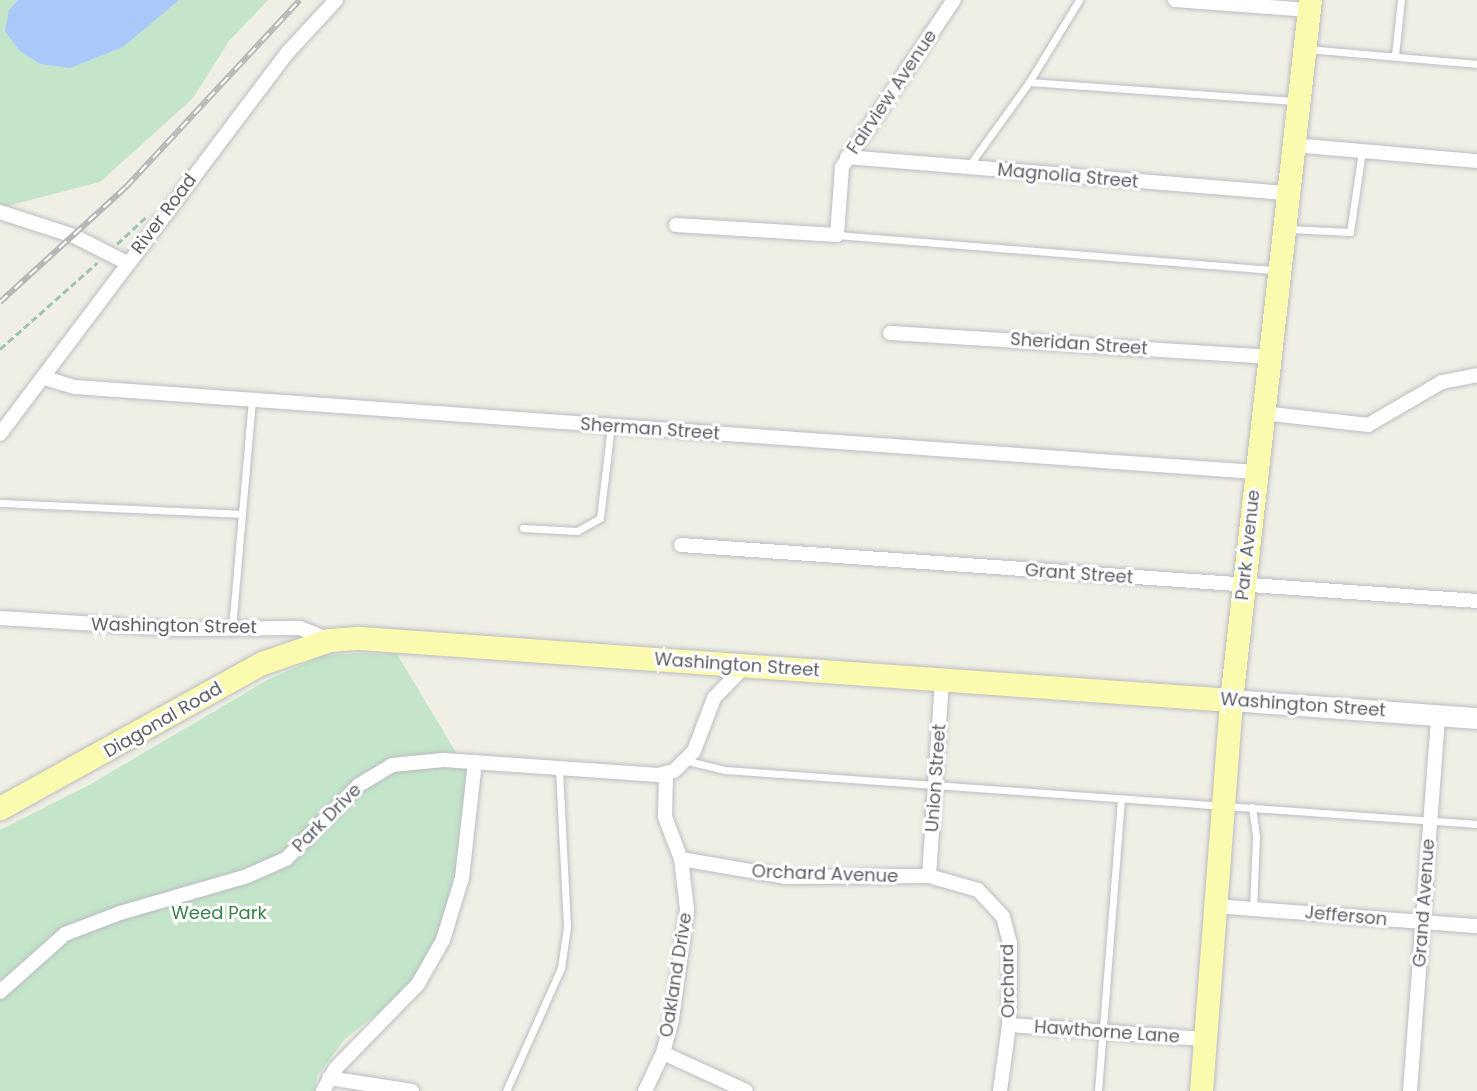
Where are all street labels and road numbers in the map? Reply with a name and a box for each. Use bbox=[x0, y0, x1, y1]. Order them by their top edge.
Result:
street label: Fairview Avenue bbox=[842, 26, 942, 158]
street label: Magnolia Street bbox=[997, 159, 1139, 193]
street label: River Road bbox=[127, 170, 201, 258]
street label: Sheridan Street bbox=[1010, 328, 1148, 360]
street label: Sherman Street bbox=[580, 413, 720, 445]
street label: Park Avenue bbox=[1231, 489, 1265, 601]
street label: Grant Street bbox=[1024, 559, 1134, 589]
street label: Washington Street bbox=[91, 614, 257, 638]
street label: Washington Street bbox=[654, 648, 820, 682]
street label: Diagonal Road bbox=[100, 677, 226, 763]
street label: Washington Street bbox=[1220, 688, 1386, 722]
street label: Union Street bbox=[921, 723, 951, 833]
street label: Park Drive bbox=[288, 779, 366, 857]
street label: Grand Avenue bbox=[1409, 838, 1439, 968]
street label: Orchard Avenue bbox=[751, 861, 899, 887]
street label: Jefferson bbox=[1304, 902, 1388, 930]
street label: Oakland Drive bbox=[655, 911, 697, 1039]
street label: Orchard bbox=[997, 944, 1019, 1018]
street label: Hawthorne Lane bbox=[1034, 1016, 1180, 1048]

